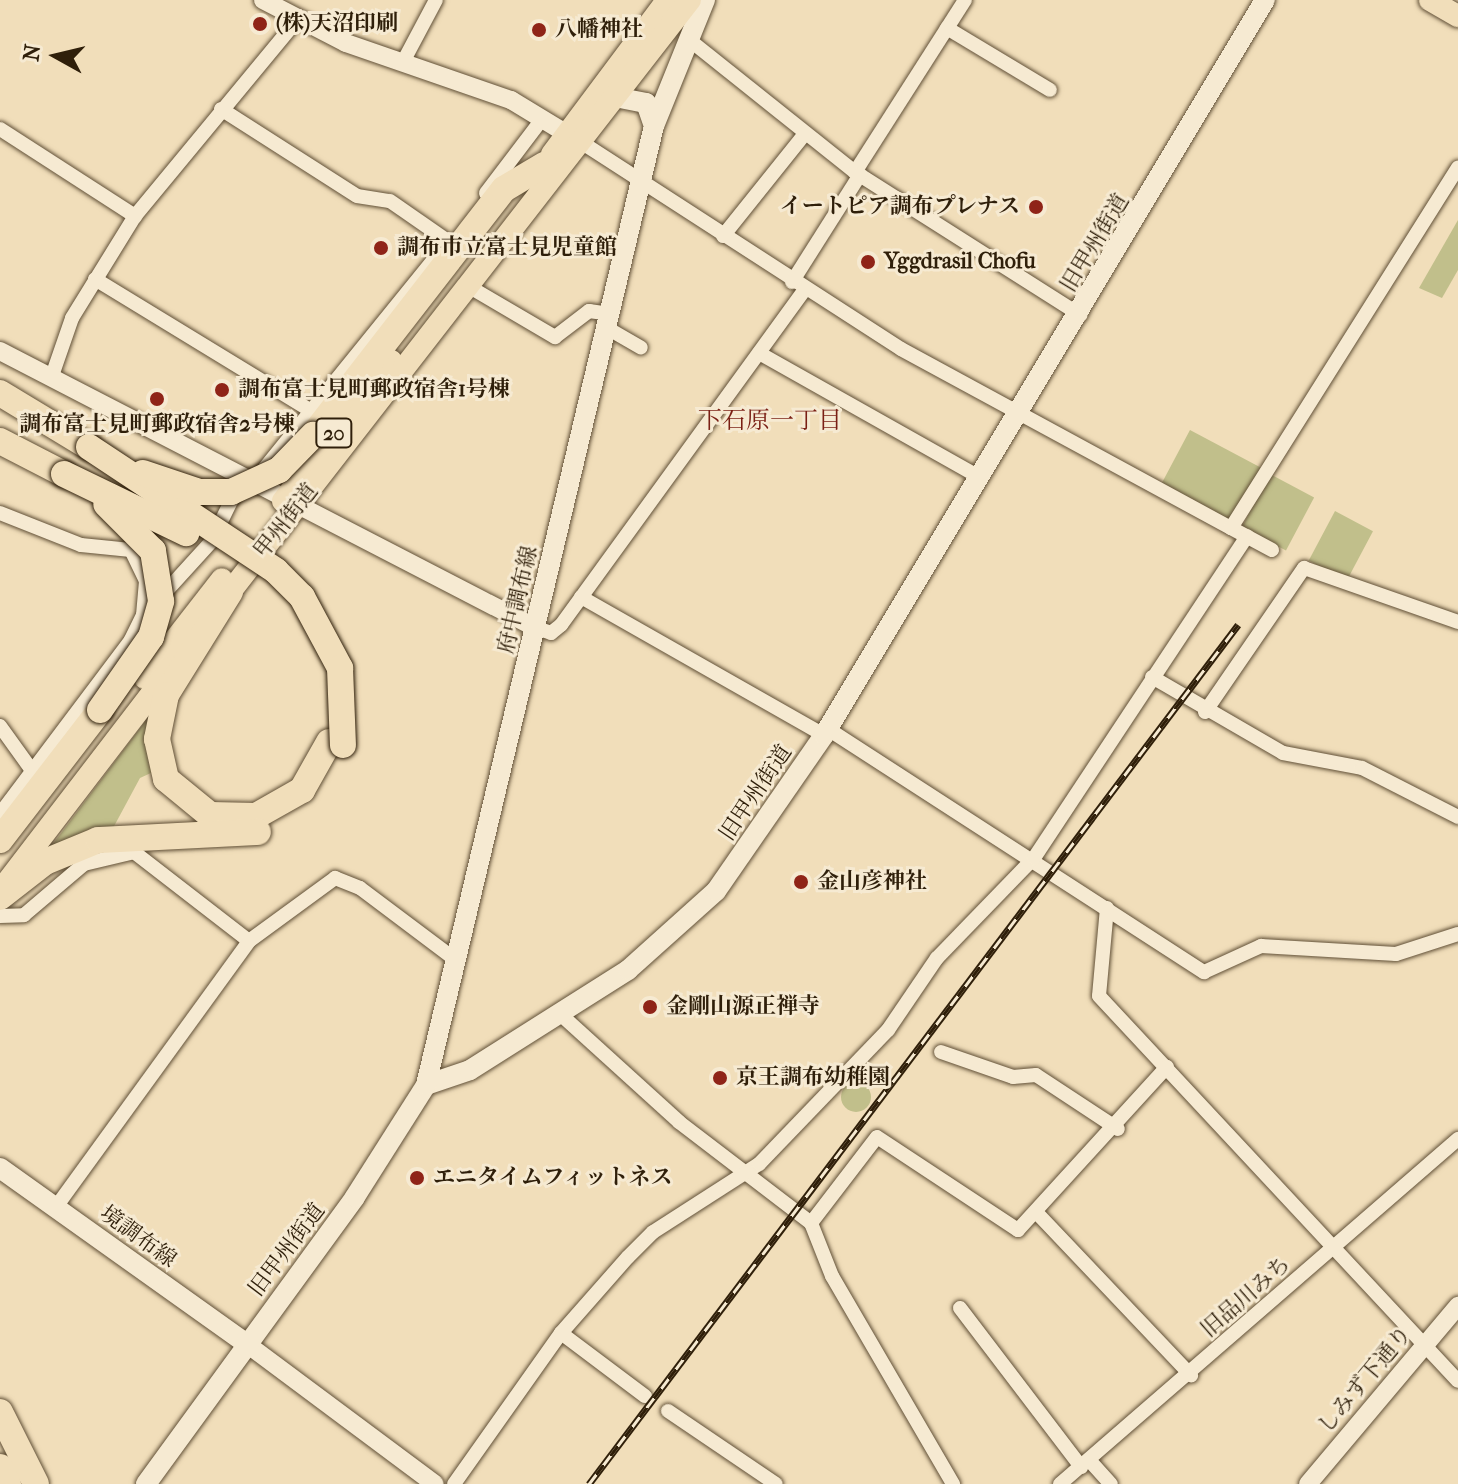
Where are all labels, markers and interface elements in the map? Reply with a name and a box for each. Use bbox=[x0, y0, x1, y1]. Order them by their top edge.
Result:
place label: (株)天沼印刷 bbox=[276, 11, 398, 37]
marker: (株)天沼印刷 bbox=[251, 15, 269, 33]
north arrow bbox=[16, 16, 96, 96]
place label: 八幡神社 bbox=[555, 17, 643, 43]
marker: 八幡神社 bbox=[530, 21, 548, 39]
text: N bbox=[18, 43, 46, 63]
street label: 旧甲州街道 bbox=[1055, 189, 1135, 297]
place label: イートピア調布プレナス bbox=[778, 194, 1020, 220]
marker: イートピア調布プレナス bbox=[1027, 198, 1045, 216]
place label: 調布市立富士見児童館 bbox=[397, 235, 617, 261]
marker: 調布市立富士見児童館 bbox=[372, 239, 390, 257]
place label: Yggdrasil Chofu bbox=[884, 249, 1036, 275]
marker: Yggdrasil Chofu bbox=[859, 253, 877, 271]
place label: 調布富士見町郵政宿舎1号棟 bbox=[238, 377, 510, 403]
marker: 調布富士見町郵政宿舎1号棟 bbox=[213, 381, 231, 399]
marker: 調布富士見町郵政宿舎2号棟 bbox=[148, 390, 166, 408]
district label: 下石原一丁目 bbox=[698, 407, 842, 435]
place label: 調布富士見町郵政宿舎2号棟 bbox=[19, 412, 295, 438]
road number: 20 bbox=[314, 417, 354, 449]
street label: 甲州街道 bbox=[249, 478, 323, 564]
street label: 府中調布線 bbox=[493, 543, 543, 657]
street label: 旧甲州街道 bbox=[714, 740, 798, 846]
place label: 金山彦神社 bbox=[817, 869, 927, 895]
marker: 金山彦神社 bbox=[792, 873, 810, 891]
place label: 金剛山源正禅寺 bbox=[666, 994, 820, 1020]
marker: 金剛山源正禅寺 bbox=[641, 998, 659, 1016]
place label: 京王調布幼稚園 bbox=[736, 1065, 890, 1091]
marker: 京王調布幼稚園 bbox=[711, 1069, 729, 1087]
place label: エニタイムフィットネス bbox=[433, 1165, 675, 1191]
marker: エニタイムフィットネス bbox=[408, 1169, 426, 1187]
street label: 旧甲州街道 bbox=[243, 1198, 331, 1302]
street label: 境調布線 bbox=[95, 1200, 181, 1274]
street label: 旧品川みち bbox=[1196, 1251, 1296, 1343]
street label: しみず下通り bbox=[1312, 1321, 1418, 1439]

